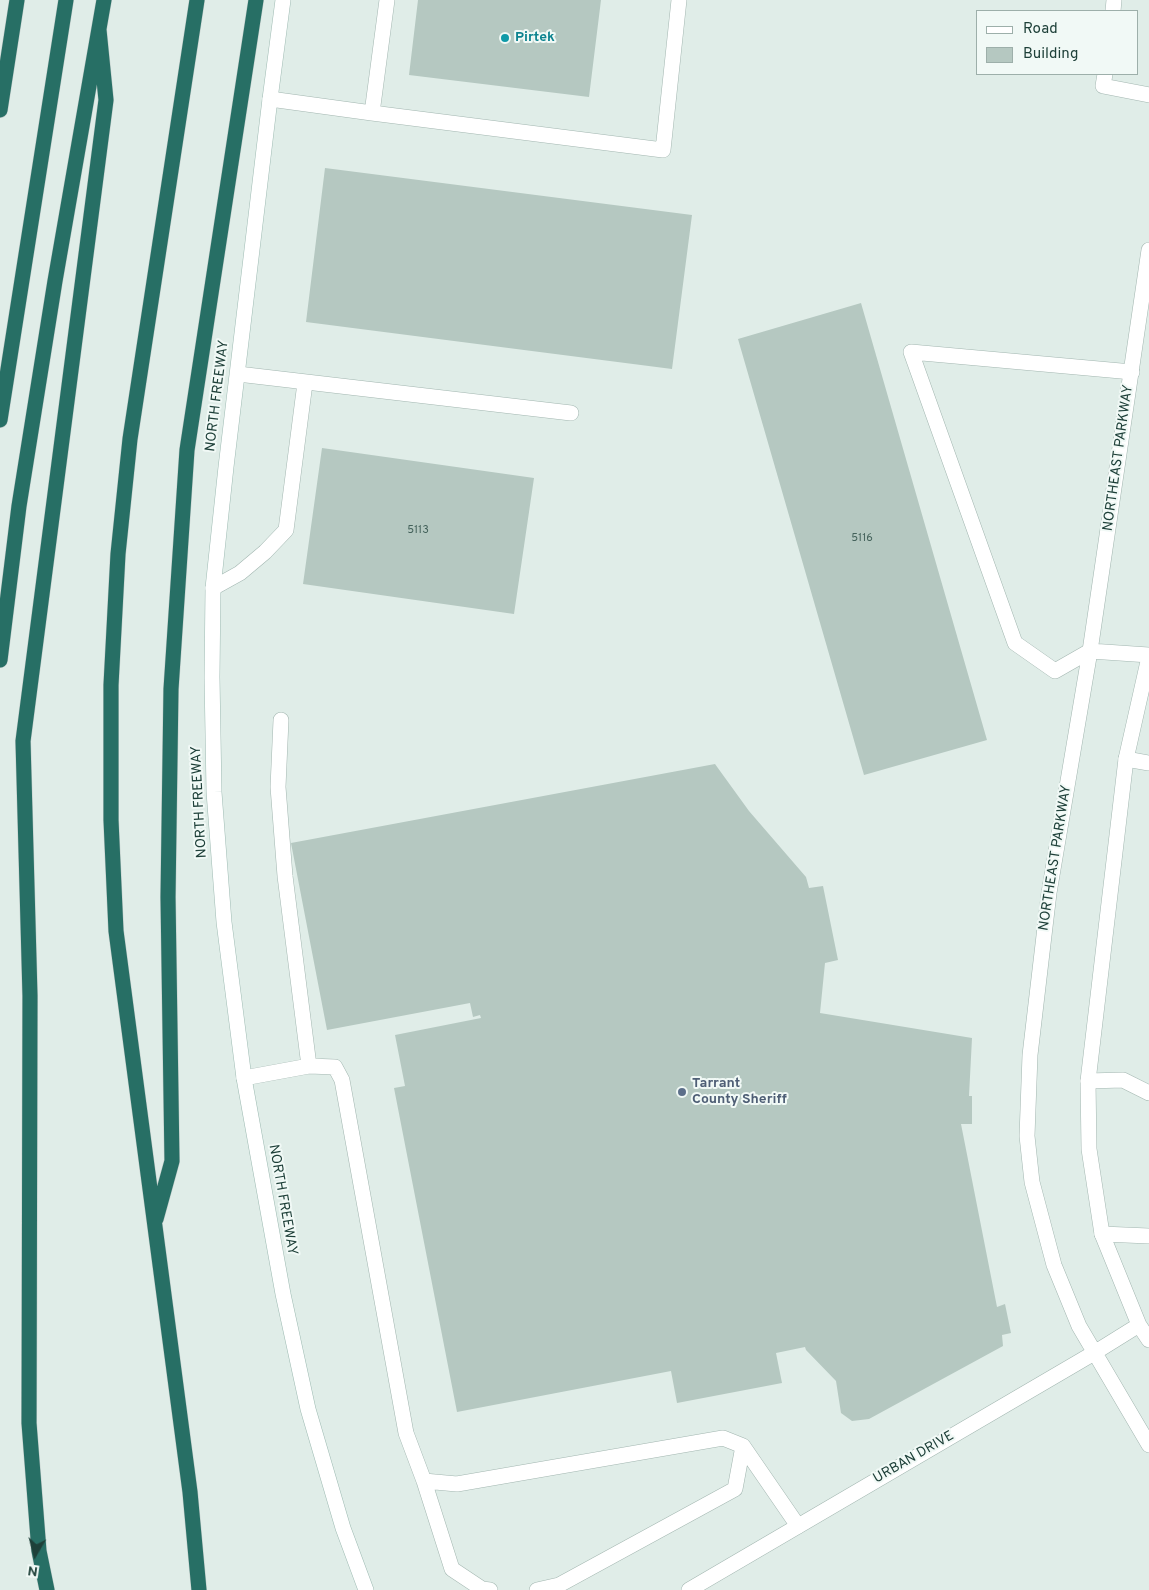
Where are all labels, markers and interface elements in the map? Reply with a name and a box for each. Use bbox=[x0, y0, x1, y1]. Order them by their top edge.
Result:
legend bbox=[976, 10, 1139, 75]
text: Road bbox=[1023, 20, 1058, 39]
place label: Pirtek bbox=[515, 30, 555, 46]
marker: Pirtek bbox=[499, 32, 511, 44]
text: Building bbox=[1023, 45, 1078, 64]
street label: NORTH FREEWAY bbox=[203, 339, 233, 453]
street label: NORTHEAST PARKWAY bbox=[1100, 384, 1138, 532]
house number: 5113 bbox=[407, 524, 429, 538]
house number: 5116 bbox=[851, 532, 873, 546]
street label: NORTH FREEWAY bbox=[189, 745, 211, 859]
street label: NORTHEAST PARKWAY bbox=[1036, 784, 1076, 932]
place label: Tarrant County Sheriff bbox=[692, 1076, 787, 1108]
marker: Tarrant County Sheriff bbox=[676, 1086, 688, 1098]
street label: NORTH FREEWAY bbox=[264, 1143, 300, 1257]
street label: URBAN DRIVE bbox=[871, 1428, 957, 1488]
north arrow bbox=[10, 1530, 60, 1580]
text: N bbox=[27, 1561, 39, 1579]

